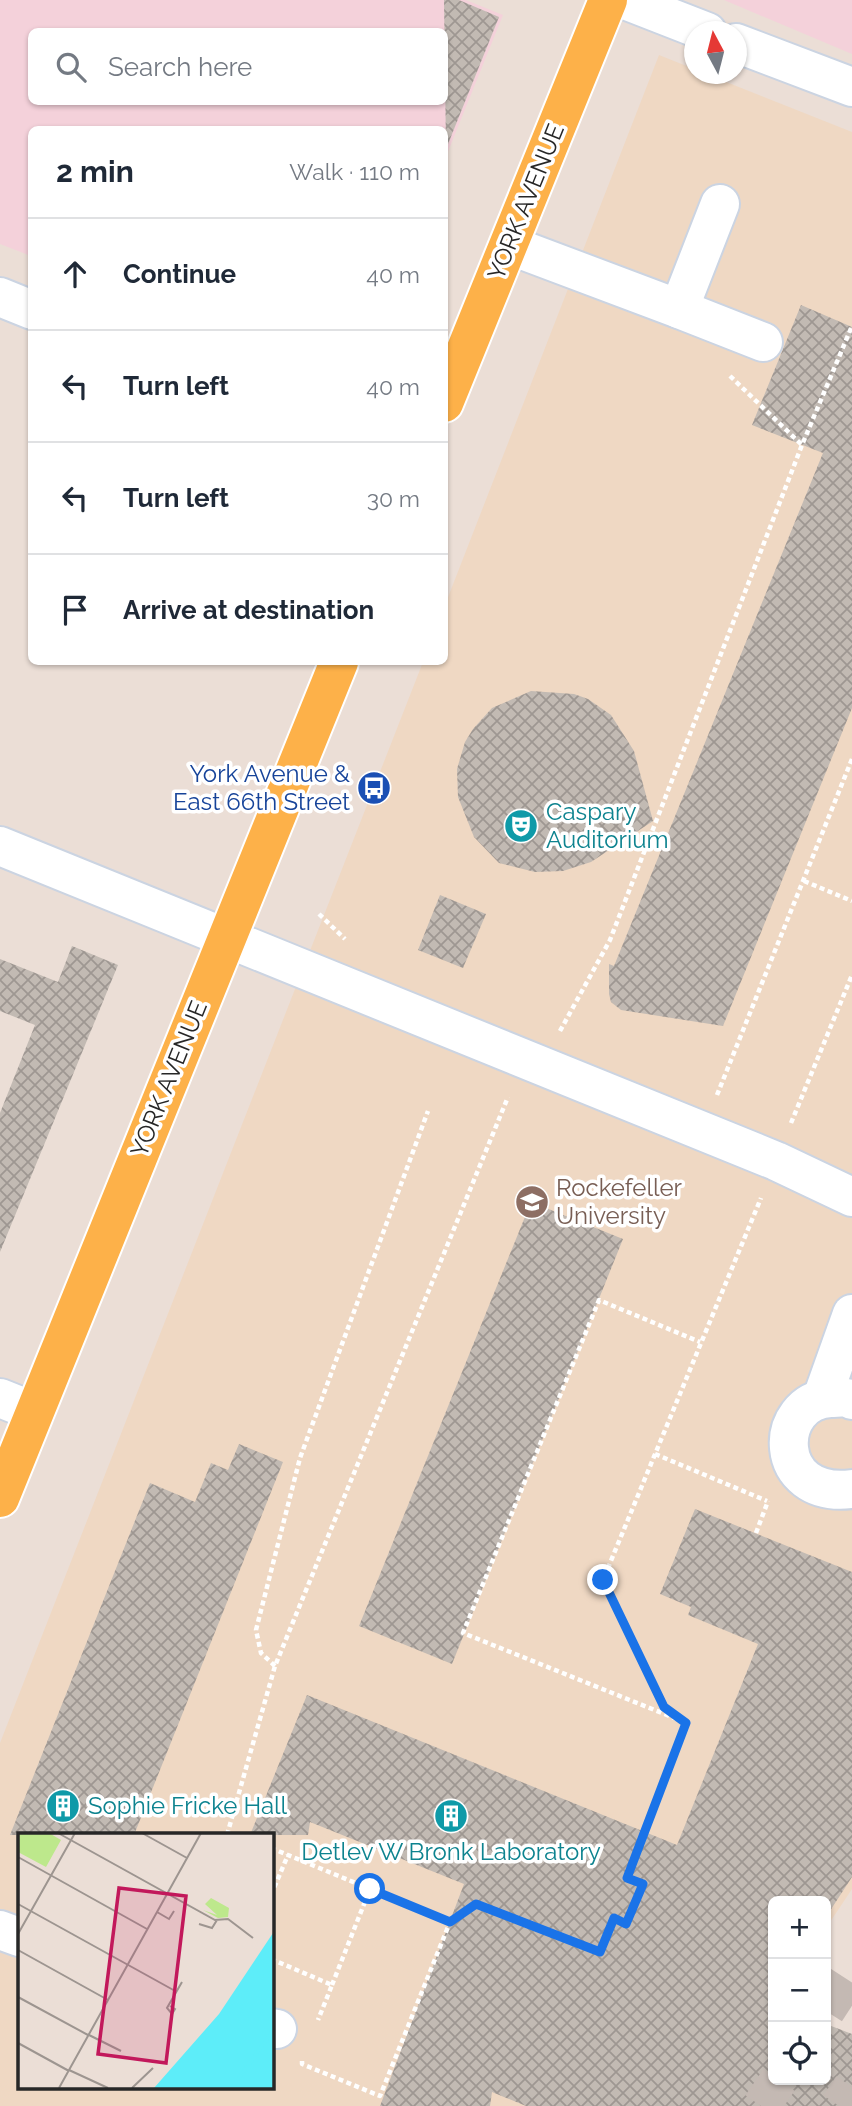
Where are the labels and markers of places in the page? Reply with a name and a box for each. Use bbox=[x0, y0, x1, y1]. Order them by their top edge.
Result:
place label: York Avenue & East 66th Street bbox=[173, 759, 350, 816]
bus stop icon: York Avenue & East 66th Street bbox=[355, 769, 393, 807]
place label: Caspary Auditorium bbox=[546, 797, 668, 854]
theatre icon: Caspary Auditorium bbox=[502, 807, 540, 845]
place label: Rockefeller University bbox=[556, 1173, 683, 1230]
school or university icon: Rockefeller University bbox=[513, 1183, 551, 1221]
building icon: Sophie Fricke Hall bbox=[44, 1787, 82, 1825]
place label: Sophie Fricke Hall bbox=[88, 1791, 288, 1820]
building icon: Detlev W Bronk Laboratory bbox=[432, 1797, 470, 1835]
place label: Detlev W Bronk Laboratory bbox=[301, 1837, 601, 1866]

